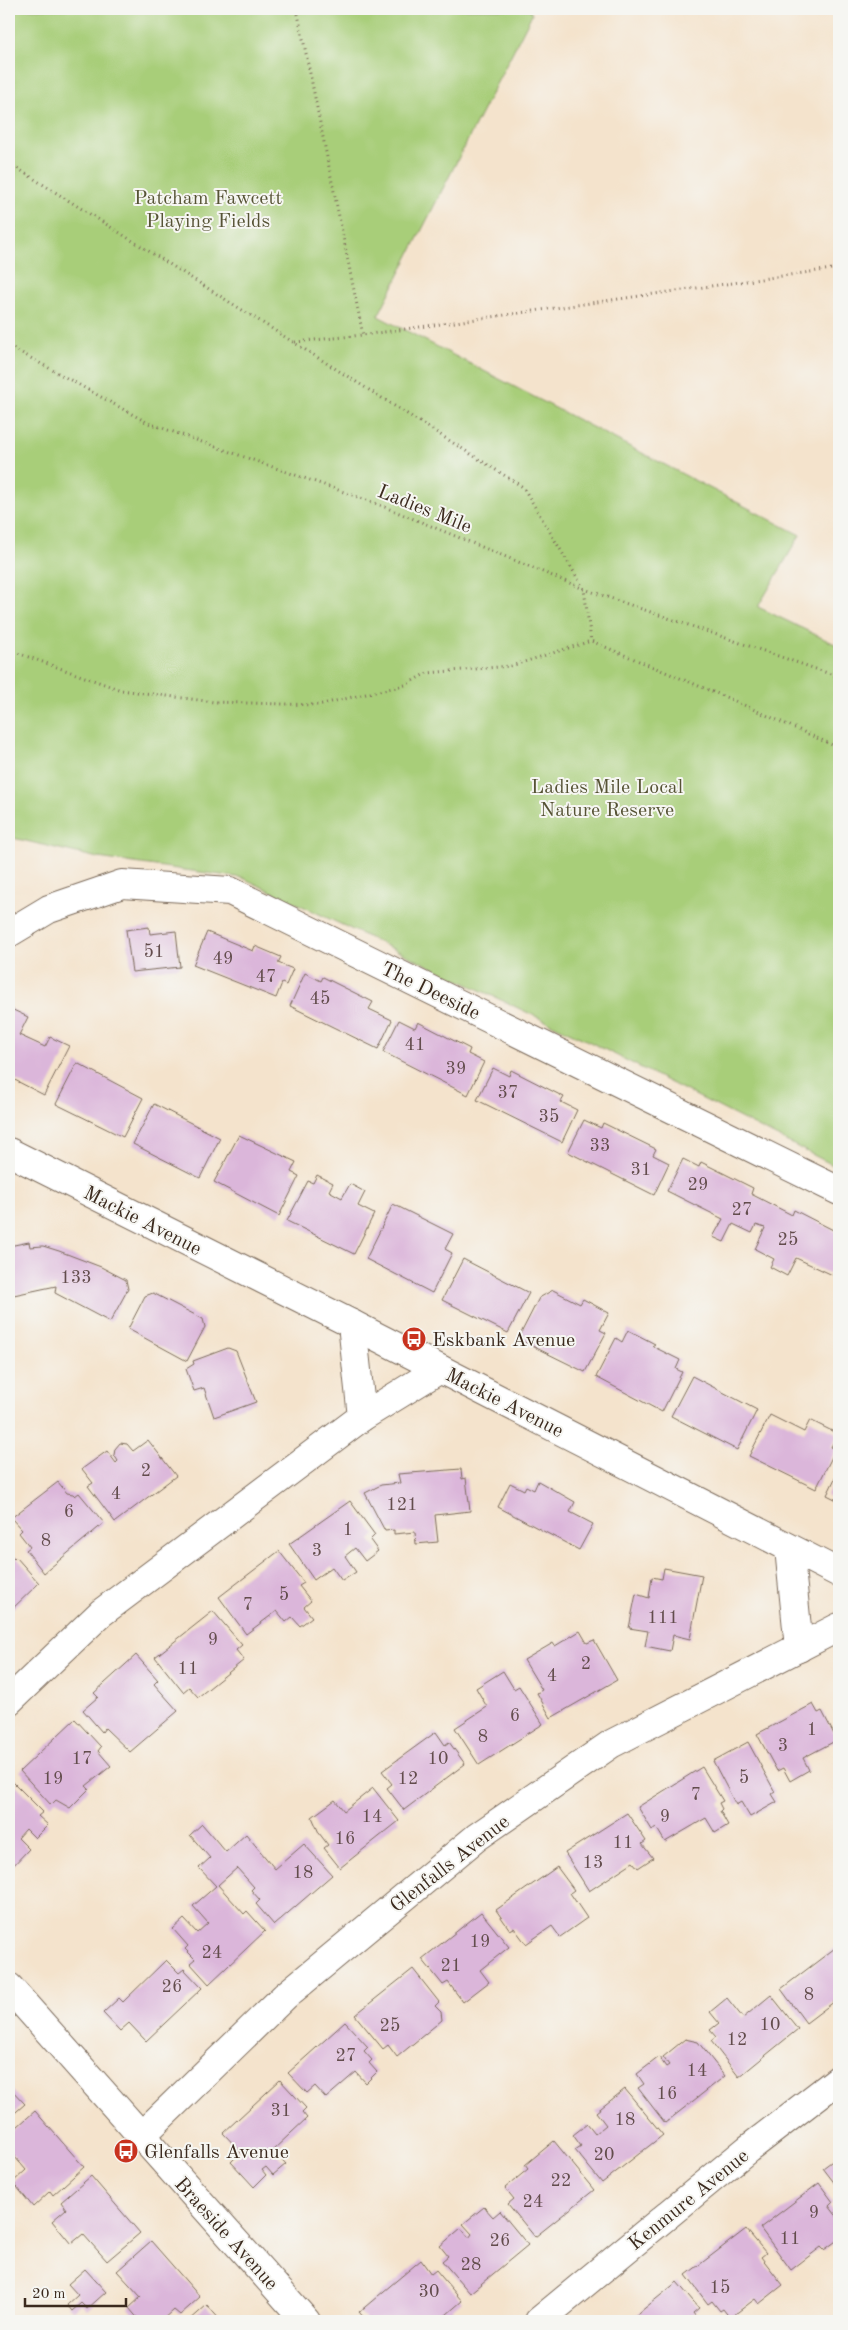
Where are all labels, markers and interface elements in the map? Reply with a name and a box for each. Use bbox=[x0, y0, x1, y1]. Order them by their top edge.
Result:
park label: Patcham Fawcett Playing Fields bbox=[134, 189, 282, 232]
street label: Ladies Mile bbox=[374, 482, 474, 538]
park label: Ladies Mile Local Nature Reserve bbox=[531, 778, 683, 821]
house number: 51 bbox=[144, 943, 164, 961]
house number: 49 bbox=[213, 950, 233, 968]
street label: The Deeside bbox=[377, 959, 483, 1024]
house number: 47 bbox=[256, 968, 276, 986]
house number: 45 bbox=[310, 990, 330, 1008]
house number: 41 bbox=[405, 1036, 425, 1054]
house number: 39 bbox=[446, 1060, 466, 1078]
house number: 37 bbox=[498, 1084, 518, 1102]
house number: 35 bbox=[539, 1108, 559, 1126]
house number: 33 bbox=[590, 1137, 610, 1155]
house number: 31 bbox=[631, 1161, 651, 1179]
house number: 29 bbox=[688, 1176, 708, 1194]
street label: Mackie Avenue bbox=[80, 1183, 204, 1260]
house number: 27 bbox=[732, 1201, 752, 1219]
house number: 25 bbox=[778, 1231, 798, 1249]
house number: 133 bbox=[60, 1269, 92, 1287]
bus stop icon: Eskbank Avenue bbox=[401, 1326, 427, 1352]
place label: Eskbank Avenue bbox=[432, 1331, 575, 1351]
street label: Mackie Avenue bbox=[442, 1365, 566, 1442]
house number: 2 bbox=[141, 1462, 151, 1480]
house number: 4 bbox=[111, 1485, 121, 1503]
house number: 121 bbox=[386, 1496, 418, 1514]
house number: 6 bbox=[64, 1503, 74, 1521]
house number: 1 bbox=[343, 1521, 353, 1539]
house number: 8 bbox=[41, 1532, 51, 1550]
house number: 3 bbox=[312, 1542, 322, 1560]
house number: 5 bbox=[279, 1586, 289, 1604]
house number: 7 bbox=[243, 1596, 253, 1614]
house number: 111 bbox=[647, 1609, 679, 1627]
house number: 9 bbox=[208, 1631, 218, 1649]
house number: 2 bbox=[581, 1655, 591, 1673]
house number: 11 bbox=[178, 1660, 198, 1678]
house number: 4 bbox=[547, 1667, 557, 1685]
house number: 6 bbox=[510, 1707, 520, 1725]
house number: 1 bbox=[807, 1721, 817, 1739]
house number: 8 bbox=[478, 1728, 488, 1746]
house number: 3 bbox=[778, 1737, 788, 1755]
house number: 17 bbox=[72, 1750, 92, 1768]
house number: 10 bbox=[428, 1750, 448, 1768]
house number: 5 bbox=[739, 1769, 749, 1787]
house number: 19 bbox=[43, 1770, 63, 1788]
house number: 12 bbox=[398, 1770, 418, 1788]
house number: 7 bbox=[691, 1786, 701, 1804]
house number: 14 bbox=[362, 1808, 382, 1826]
house number: 9 bbox=[660, 1808, 670, 1826]
street label: Glenfalls Avenue bbox=[387, 1812, 513, 1917]
house number: 16 bbox=[335, 1830, 355, 1848]
house number: 11 bbox=[613, 1834, 633, 1852]
house number: 13 bbox=[583, 1854, 603, 1872]
house number: 18 bbox=[293, 1864, 313, 1882]
house number: 19 bbox=[470, 1933, 490, 1951]
house number: 24 bbox=[202, 1944, 222, 1962]
house number: 21 bbox=[441, 1957, 461, 1975]
house number: 26 bbox=[162, 1978, 182, 1996]
house number: 8 bbox=[804, 1986, 814, 2004]
house number: 10 bbox=[760, 2016, 780, 2034]
house number: 25 bbox=[380, 2017, 400, 2035]
house number: 12 bbox=[727, 2031, 747, 2049]
house number: 27 bbox=[336, 2047, 356, 2065]
house number: 14 bbox=[687, 2062, 707, 2080]
house number: 16 bbox=[657, 2085, 677, 2103]
house number: 31 bbox=[271, 2102, 291, 2120]
house number: 18 bbox=[615, 2111, 635, 2129]
bus stop icon: Glenfalls Avenue bbox=[113, 2138, 139, 2164]
place label: Glenfalls Avenue bbox=[144, 2143, 289, 2163]
house number: 20 bbox=[594, 2146, 614, 2164]
street label: Kenmure Avenue bbox=[625, 2146, 753, 2255]
house number: 22 bbox=[551, 2172, 571, 2190]
street label: Braeside Avenue bbox=[170, 2174, 281, 2295]
house number: 24 bbox=[523, 2193, 543, 2211]
house number: 9 bbox=[809, 2204, 819, 2222]
house number: 11 bbox=[780, 2230, 800, 2248]
house number: 26 bbox=[490, 2232, 510, 2250]
house number: 28 bbox=[461, 2256, 481, 2274]
scale bar bbox=[25, 2275, 126, 2307]
house number: 15 bbox=[710, 2279, 730, 2297]
house number: 30 bbox=[419, 2283, 439, 2301]
text: 20 m bbox=[32, 2287, 66, 2302]

